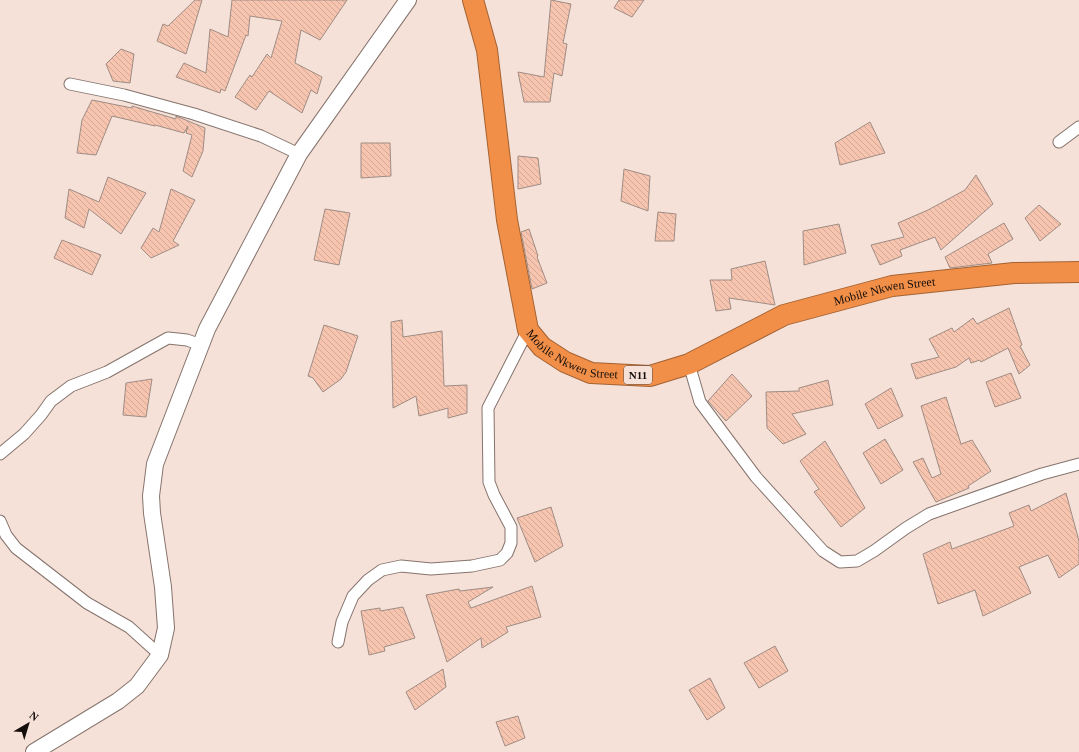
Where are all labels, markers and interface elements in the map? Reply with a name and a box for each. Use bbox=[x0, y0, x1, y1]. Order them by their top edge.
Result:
street label: Mobile Nkwen Street bbox=[832, 274, 936, 308]
street label: Mobile Nkwen Street bbox=[523, 326, 619, 381]
road number: N11 bbox=[624, 366, 652, 384]
north arrow bbox=[8, 704, 48, 744]
text: N bbox=[27, 709, 41, 723]

